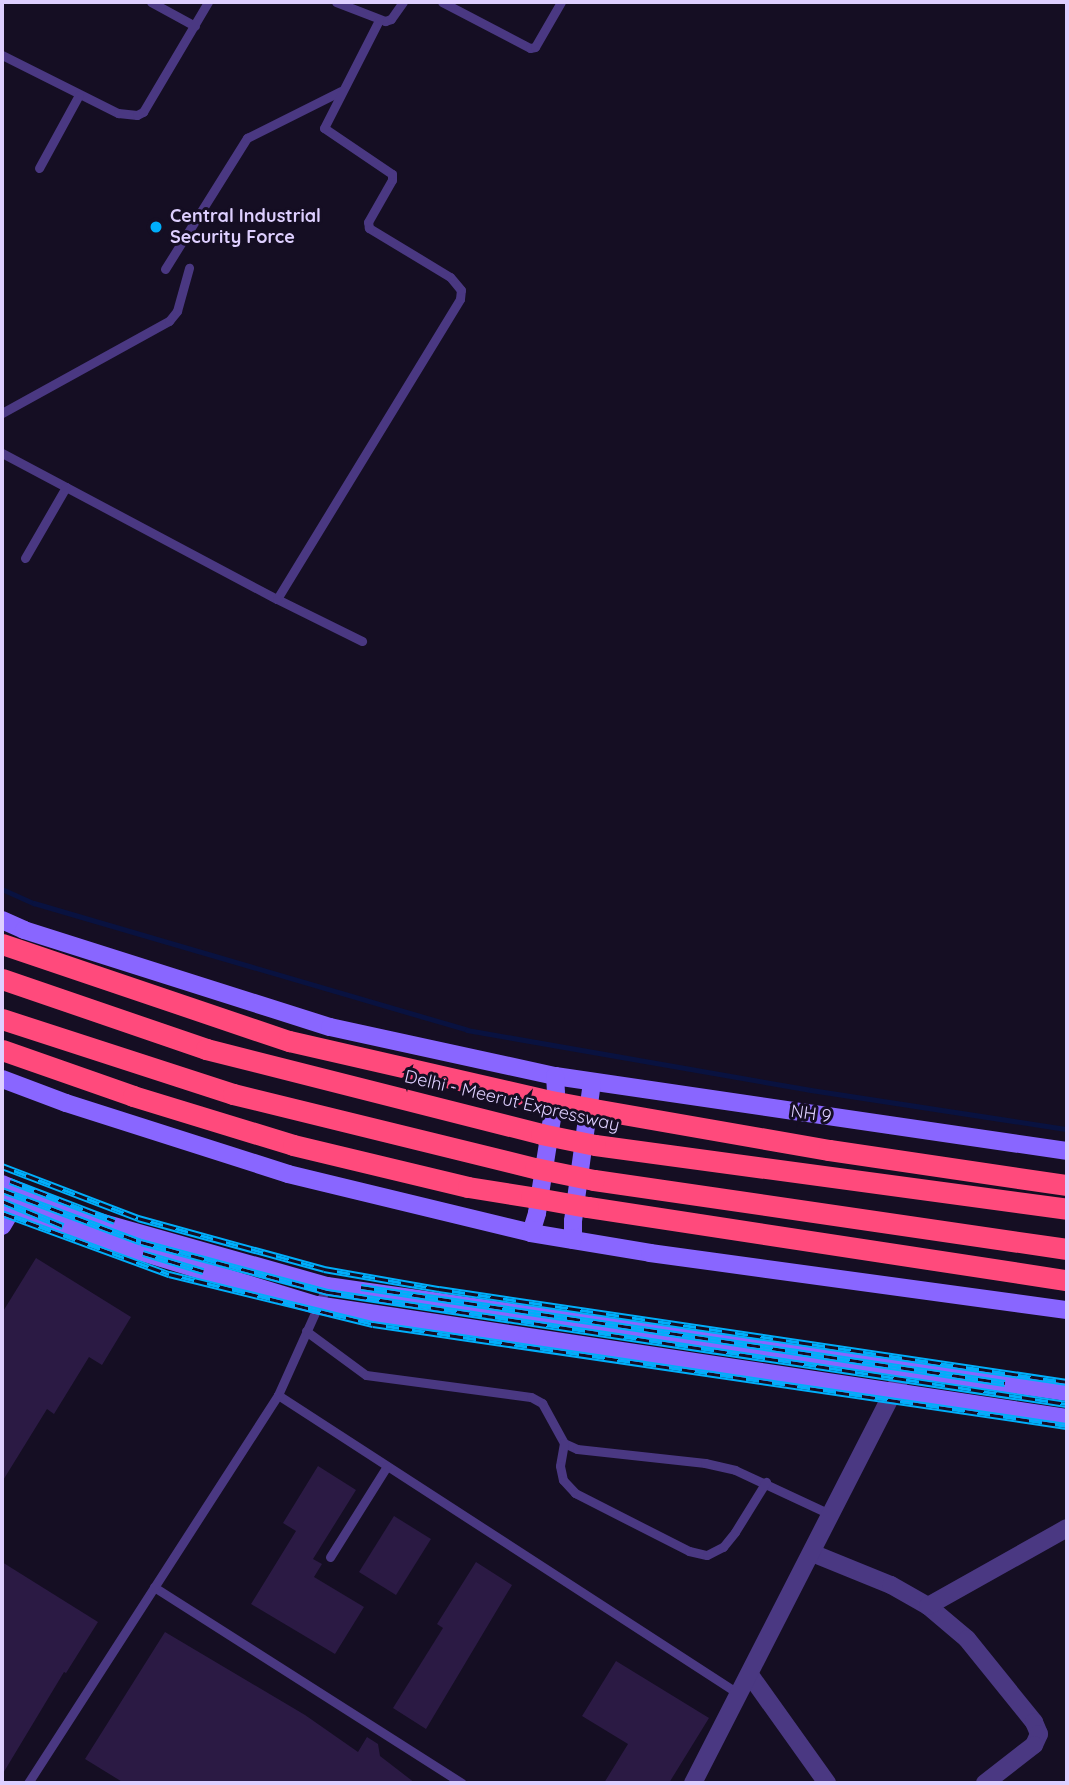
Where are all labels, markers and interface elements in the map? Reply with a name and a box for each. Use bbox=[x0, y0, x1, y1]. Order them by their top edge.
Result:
place label: Central Industrial Security Force bbox=[170, 206, 321, 248]
marker: Central Industrial Security Force bbox=[148, 219, 164, 235]
street label: Delhi - Meerut Expressway bbox=[402, 1066, 622, 1136]
street label: NH 9 bbox=[789, 1100, 833, 1128]

